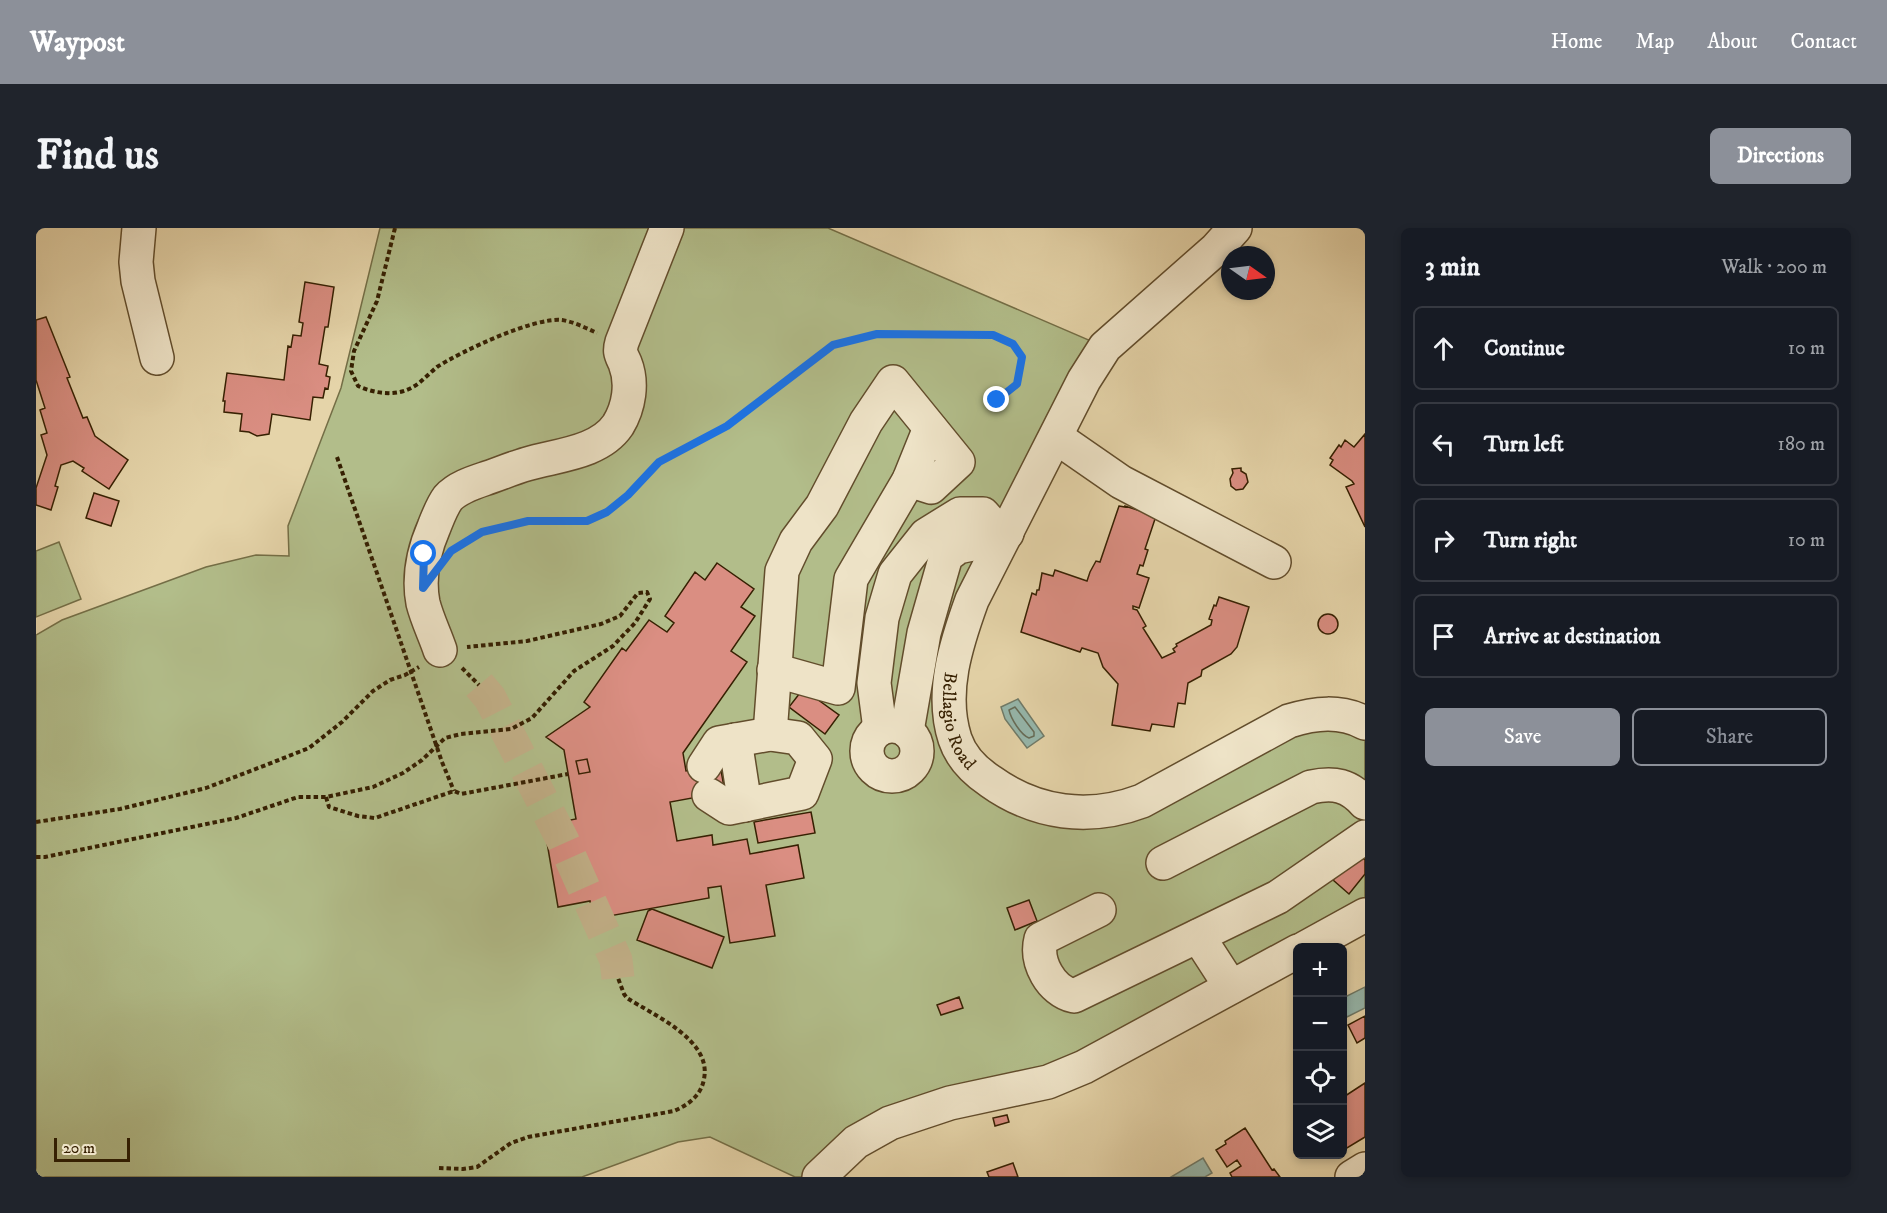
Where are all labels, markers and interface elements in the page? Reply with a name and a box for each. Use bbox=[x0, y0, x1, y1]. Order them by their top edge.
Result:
text: Waypost bbox=[30, 25, 125, 60]
text: Home bbox=[1551, 29, 1603, 55]
text: Map bbox=[1636, 29, 1674, 55]
text: About bbox=[1707, 29, 1758, 55]
text: Contact bbox=[1791, 29, 1857, 55]
button: Directions bbox=[1710, 128, 1851, 184]
text: Find us bbox=[36, 130, 159, 182]
north arrow bbox=[1221, 246, 1275, 300]
text: 3 min bbox=[1425, 251, 1480, 284]
text: Walk · 200 m bbox=[1721, 255, 1827, 280]
icon: ahead bbox=[1427, 332, 1460, 365]
text: Continue bbox=[1484, 335, 1565, 362]
text: 10 m bbox=[1788, 336, 1825, 361]
route end bbox=[983, 386, 1009, 412]
icon: left bbox=[1427, 428, 1460, 461]
text: Turn left bbox=[1484, 431, 1564, 458]
text: 180 m bbox=[1778, 432, 1825, 457]
icon: right bbox=[1427, 524, 1460, 557]
text: Turn right bbox=[1484, 527, 1577, 554]
text: 10 m bbox=[1788, 528, 1825, 553]
route start bbox=[410, 540, 436, 566]
icon: arrive bbox=[1427, 620, 1460, 653]
text: Arrive at destination bbox=[1484, 623, 1661, 650]
street label: Bellagio Road bbox=[937, 671, 980, 775]
button: Save bbox=[1425, 708, 1620, 766]
button: Share bbox=[1632, 708, 1827, 766]
map controls bbox=[1293, 943, 1347, 1159]
button: + bbox=[1293, 943, 1347, 997]
button: − bbox=[1293, 997, 1347, 1051]
button: locate bbox=[1293, 1051, 1347, 1105]
button: layers bbox=[1293, 1105, 1347, 1159]
scale bar bbox=[54, 1135, 130, 1162]
text: 20 m bbox=[63, 1138, 95, 1158]

